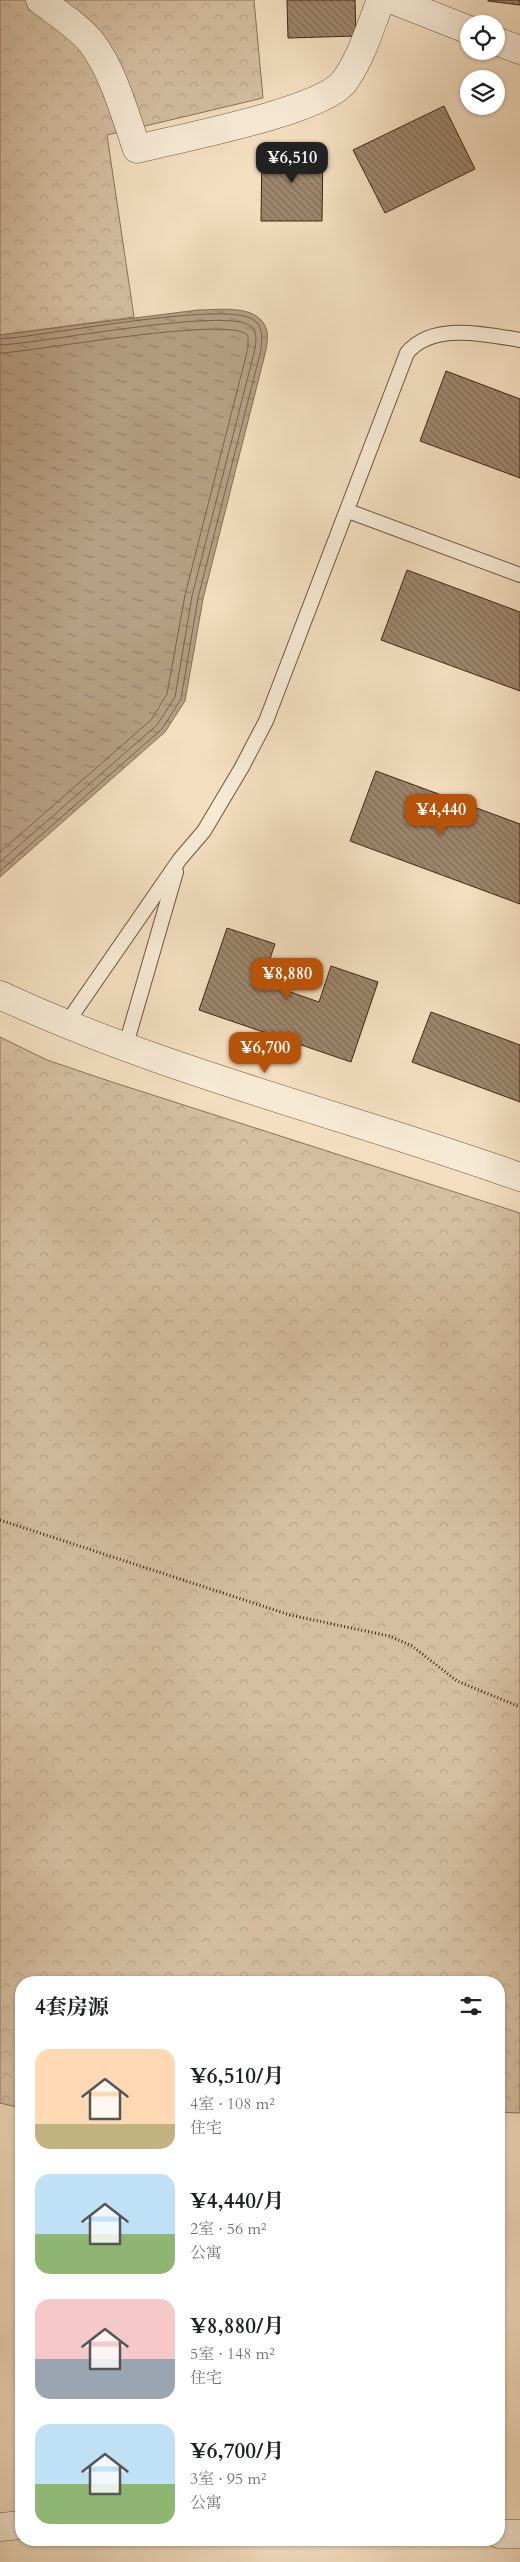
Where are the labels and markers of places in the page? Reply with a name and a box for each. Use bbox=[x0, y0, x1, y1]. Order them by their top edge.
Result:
pin: ¥6,510 bbox=[251, 142, 333, 184]
pin: ¥4,440 bbox=[400, 794, 482, 836]
pin: ¥8,880 bbox=[246, 958, 328, 1000]
pin: ¥6,700 bbox=[224, 1032, 306, 1074]

